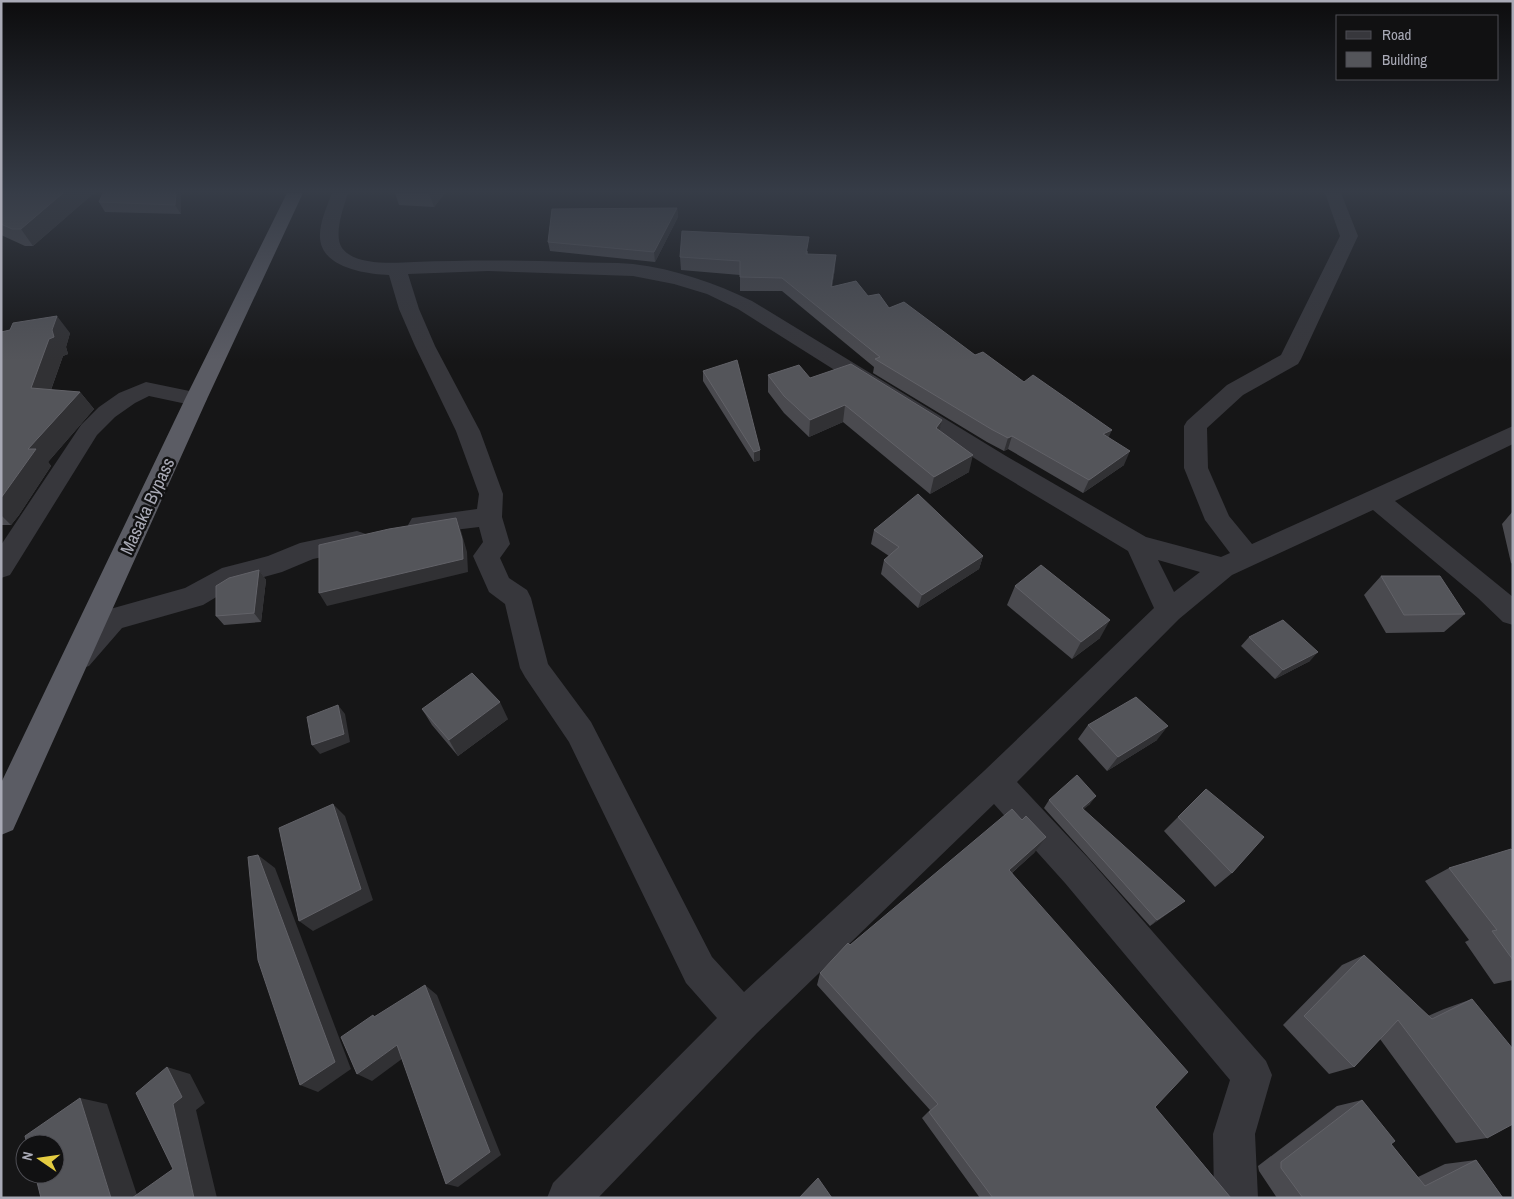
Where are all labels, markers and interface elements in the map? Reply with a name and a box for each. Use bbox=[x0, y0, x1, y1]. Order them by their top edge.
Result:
legend bbox=[1336, 15, 1499, 80]
text: Road bbox=[1382, 24, 1411, 45]
text: Building bbox=[1382, 49, 1427, 70]
street label: Masaka Bypass bbox=[114, 454, 180, 558]
north arrow bbox=[15, 1134, 65, 1184]
text: N bbox=[18, 1150, 37, 1162]

